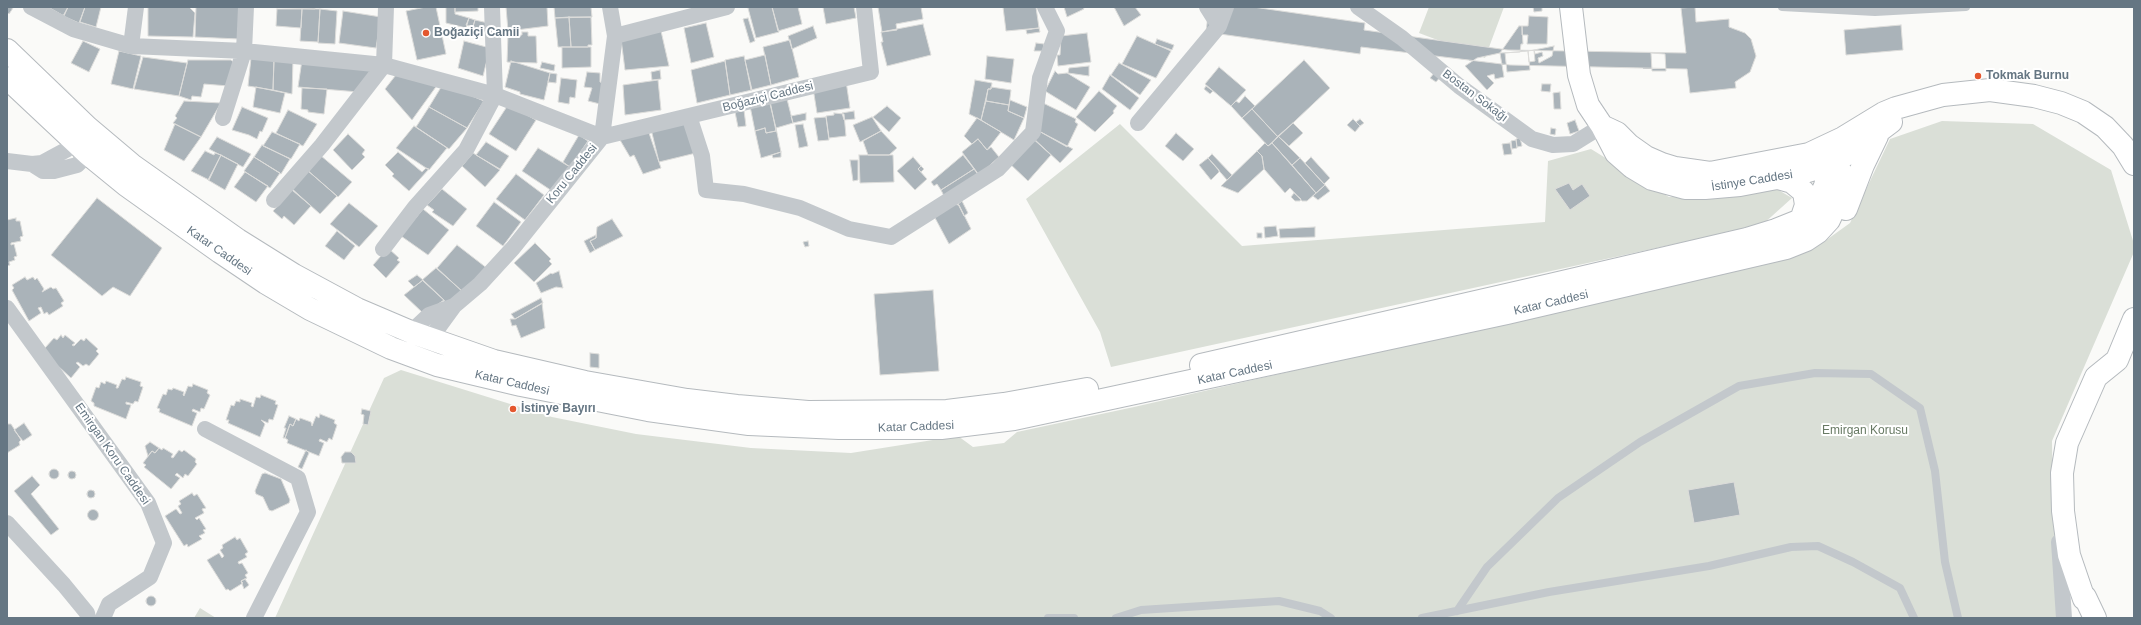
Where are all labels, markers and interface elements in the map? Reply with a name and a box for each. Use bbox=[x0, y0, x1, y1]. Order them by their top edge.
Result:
place label: Boğaziçi Camii bbox=[434, 26, 519, 40]
marker: Boğaziçi Camii bbox=[421, 28, 431, 38]
street label: Bostan Sokağı bbox=[1439, 67, 1511, 125]
place label: Tokmak Burnu bbox=[1986, 69, 2069, 83]
marker: Tokmak Burnu bbox=[1973, 71, 1983, 81]
street label: Boğaziçi Caddesi bbox=[721, 79, 815, 115]
street label: Koru Caddesi bbox=[544, 141, 600, 207]
street label: İstinye Caddesi bbox=[1710, 167, 1794, 195]
street label: Katar Caddesi bbox=[184, 223, 254, 279]
street label: Katar Caddesi bbox=[1512, 287, 1590, 319]
street label: Katar Caddesi bbox=[1196, 358, 1274, 388]
street label: Katar Caddesi bbox=[473, 367, 551, 399]
street label: Emirgan Koru Caddesi bbox=[71, 400, 153, 508]
place label: İstinye Bayırı bbox=[521, 402, 596, 416]
marker: İstinye Bayırı bbox=[508, 404, 518, 414]
street label: Katar Caddesi bbox=[878, 418, 954, 436]
park label: Emirgan Korusu bbox=[1822, 424, 1908, 438]

